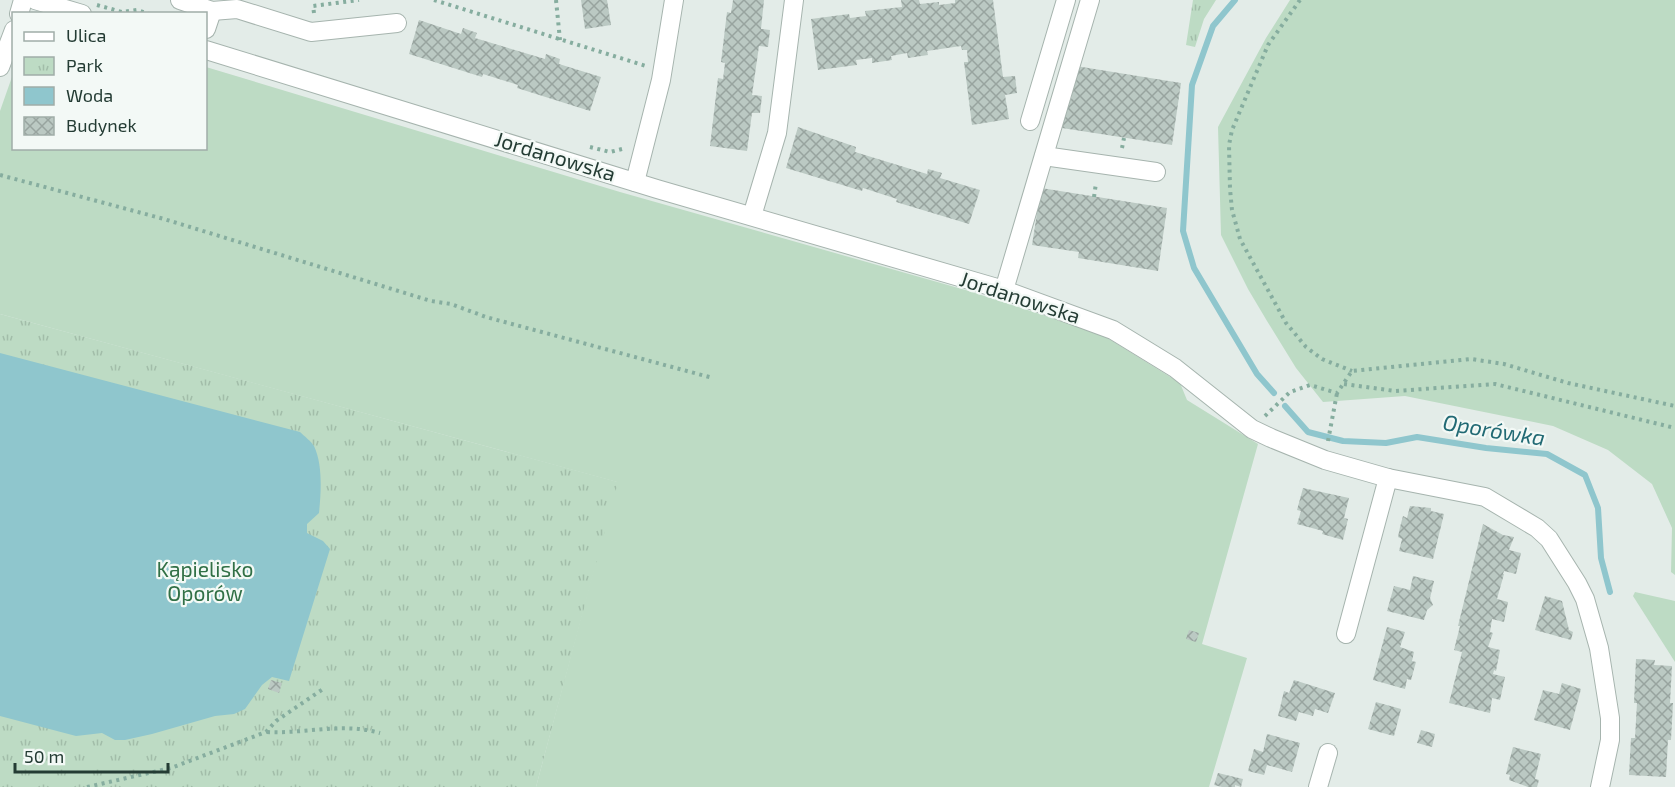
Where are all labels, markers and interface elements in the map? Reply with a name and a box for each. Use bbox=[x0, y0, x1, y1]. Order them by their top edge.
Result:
legend bbox=[12, 12, 207, 150]
text: Ulica bbox=[66, 24, 106, 46]
text: Park bbox=[66, 54, 103, 76]
text: Woda bbox=[66, 84, 113, 106]
text: Budynek bbox=[66, 114, 137, 136]
street label: Jordanowska bbox=[492, 125, 619, 186]
street label: Jordanowska bbox=[957, 265, 1084, 328]
water label: Oporówka bbox=[1441, 408, 1547, 450]
park label: Kąpielisko Oporów bbox=[156, 556, 254, 605]
scale bar bbox=[15, 736, 168, 774]
text: 50 m bbox=[24, 745, 64, 767]

